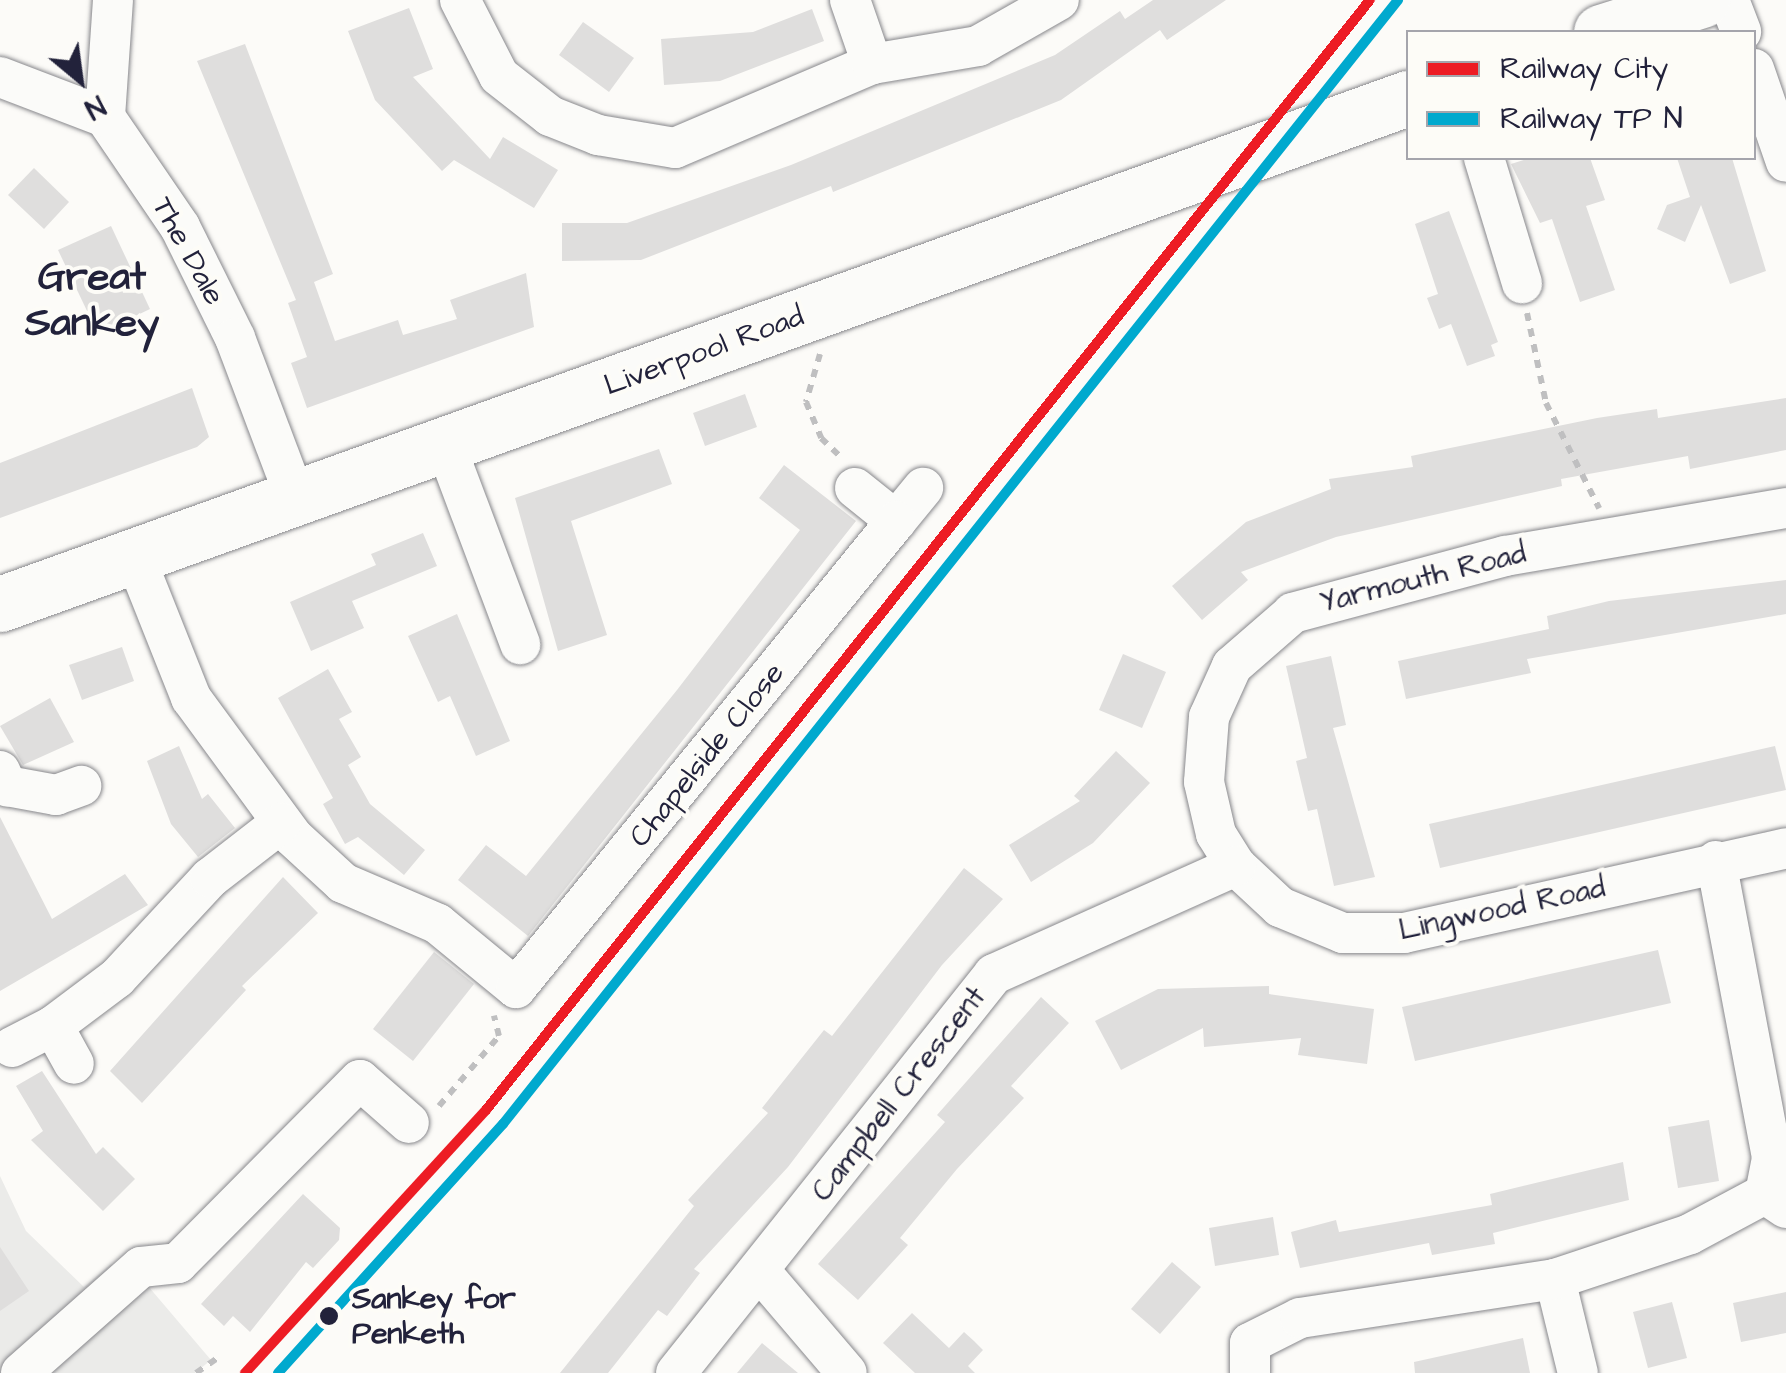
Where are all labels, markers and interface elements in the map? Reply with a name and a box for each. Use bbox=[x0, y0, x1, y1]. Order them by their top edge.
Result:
north arrow bbox=[30, 30, 130, 130]
legend bbox=[1406, 30, 1756, 160]
text: Railway City bbox=[1500, 48, 1668, 90]
text: N bbox=[78, 85, 112, 128]
text: Railway TP N bbox=[1500, 98, 1683, 140]
street label: The Dale bbox=[144, 191, 232, 311]
district label: Great Sankey bbox=[25, 254, 159, 348]
street label: Liverpool Road bbox=[599, 298, 809, 404]
street label: Yarmouth Road bbox=[1316, 535, 1530, 621]
street label: Chapelside Close bbox=[622, 656, 792, 854]
street label: Lingwood Road bbox=[1396, 870, 1608, 948]
street label: Campbell Crescent bbox=[804, 979, 994, 1209]
place label: Sankey for Penketh bbox=[352, 1281, 516, 1352]
marker: Sankey for Penketh bbox=[316, 1303, 342, 1329]

